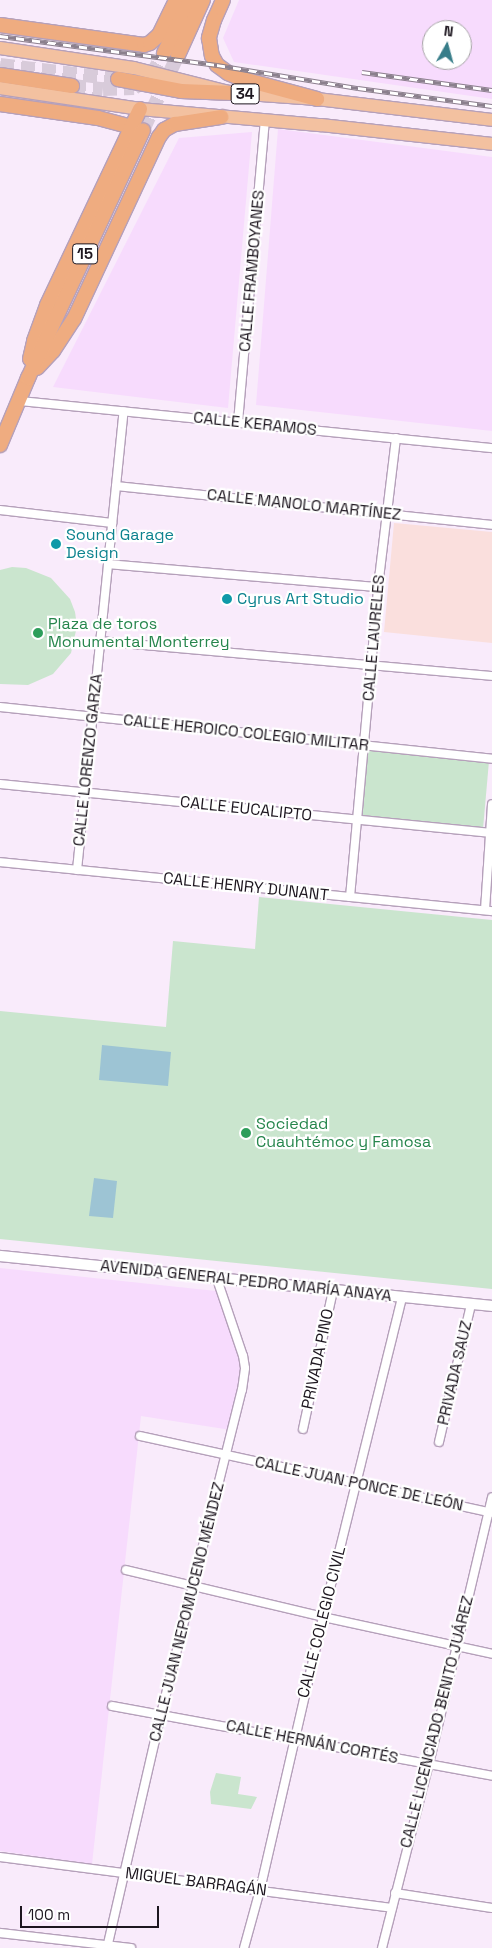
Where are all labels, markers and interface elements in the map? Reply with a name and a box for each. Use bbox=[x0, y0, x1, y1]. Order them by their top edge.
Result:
north arrow bbox=[422, 20, 472, 70]
text: N bbox=[443, 22, 454, 41]
road number: 34 bbox=[230, 82, 260, 106]
street label: CALLE FRAMBOYANES bbox=[235, 189, 269, 353]
road number: 15 bbox=[71, 242, 99, 266]
street label: CALLE KERAMOS bbox=[192, 408, 318, 440]
street label: CALLE MANOLO MARTÍNEZ bbox=[206, 485, 402, 525]
place label: Sound Garage Design bbox=[66, 525, 174, 563]
marker: Sound Garage Design bbox=[50, 538, 62, 550]
street label: CALLE LAURELES bbox=[359, 574, 389, 702]
place label: Cyrus Art Studio bbox=[237, 589, 364, 609]
marker: Cyrus Art Studio bbox=[221, 593, 233, 605]
place label: Plaza de toros Monumental Monterrey bbox=[48, 614, 229, 652]
marker: Plaza de toros Monumental Monterrey bbox=[32, 627, 44, 639]
street label: CALLE LORENZO GARZA bbox=[69, 673, 107, 847]
street label: CALLE HEROICO COLEGIO MILITAR bbox=[122, 711, 370, 755]
street label: CALLE EUCALIPTO bbox=[179, 793, 313, 825]
street label: CALLE HENRY DUNANT bbox=[162, 869, 330, 905]
place label: Sociedad Cuauhtémoc y Famosa bbox=[256, 1114, 431, 1152]
marker: Sociedad Cuauhtémoc y Famosa bbox=[240, 1127, 252, 1139]
street label: AVENIDA GENERAL PEDRO MARÍA ANAYA bbox=[99, 1256, 393, 1306]
street label: PRIVADA PINO bbox=[298, 1307, 338, 1411]
street label: PRIVADA SAUZ bbox=[434, 1319, 476, 1427]
street label: CALLE JUAN PONCE DE LEÓN bbox=[253, 1452, 465, 1516]
street label: CALLE JUAN NEPOMUCENO MÉNDEZ bbox=[145, 1480, 229, 1744]
street label: CALLE COLEGIO CIVIL bbox=[294, 1544, 350, 1700]
street label: CALLE LICENCIADO BENITO JUÁREZ bbox=[396, 1594, 478, 1850]
street label: CALLE HERNÁN CORTÉS bbox=[224, 1716, 400, 1768]
street label: MIGUEL BARRAGÁN bbox=[124, 1864, 268, 1900]
scale bar bbox=[22, 1896, 161, 1928]
text: 100 m bbox=[28, 1905, 70, 1924]

